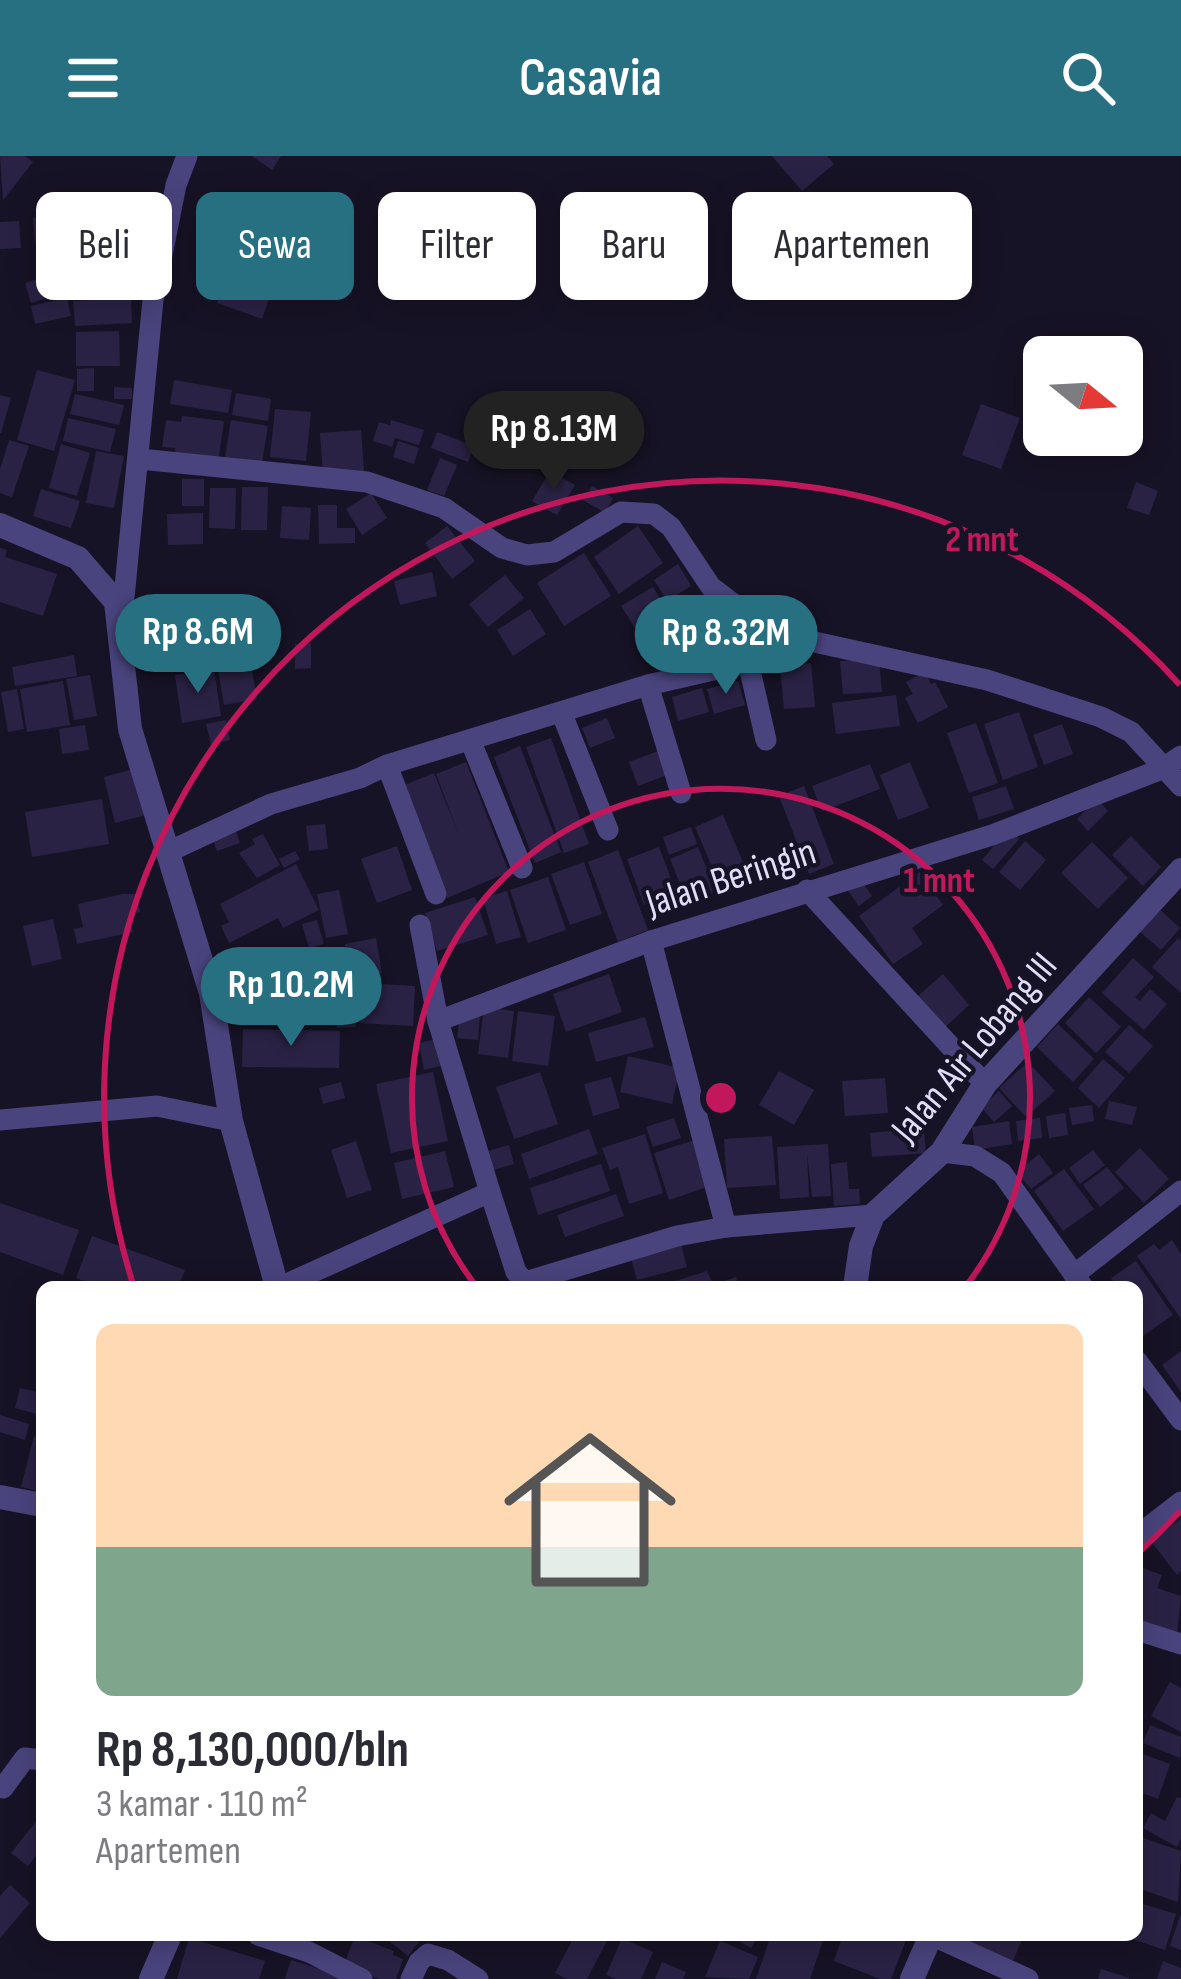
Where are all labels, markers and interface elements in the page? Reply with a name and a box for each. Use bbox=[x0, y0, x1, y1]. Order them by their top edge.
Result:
icon: menu bbox=[60, 45, 126, 111]
icon: search bbox=[1055, 45, 1121, 111]
text: Casavia bbox=[519, 46, 662, 111]
chip: Beli bbox=[36, 192, 172, 300]
chip: Sewa bbox=[196, 192, 354, 300]
chip: Filter bbox=[378, 192, 536, 300]
chip: Baru bbox=[560, 192, 708, 300]
chip: Apartemen bbox=[732, 192, 972, 300]
north arrow bbox=[1023, 336, 1143, 456]
map controls bbox=[1023, 336, 1143, 456]
pin: Rp 8.13M bbox=[430, 391, 678, 493]
text: Rp 8.13M bbox=[491, 406, 618, 453]
text: 2 mnt bbox=[945, 519, 1019, 562]
pin: Rp 8.6M bbox=[87, 594, 309, 696]
pin: Rp 8.32M bbox=[602, 595, 850, 697]
text: Rp 8.6M bbox=[142, 609, 254, 656]
text: Rp 8.32M bbox=[662, 610, 790, 657]
street label: Jalan Beringin bbox=[639, 828, 822, 928]
text: 1 mnt bbox=[903, 860, 975, 903]
street label: Jalan Air Lobang III bbox=[881, 944, 1068, 1153]
pin: Rp 10.2M bbox=[167, 947, 415, 1049]
text: Rp 10.2M bbox=[228, 962, 354, 1009]
centre of rings bbox=[700, 1077, 742, 1119]
icon: home bbox=[482, 1402, 698, 1618]
text: Rp 8,130,000/bln bbox=[96, 1720, 409, 1781]
text: 3 kamar · 110 m² bbox=[96, 1781, 308, 1828]
text: Apartemen bbox=[96, 1828, 241, 1875]

